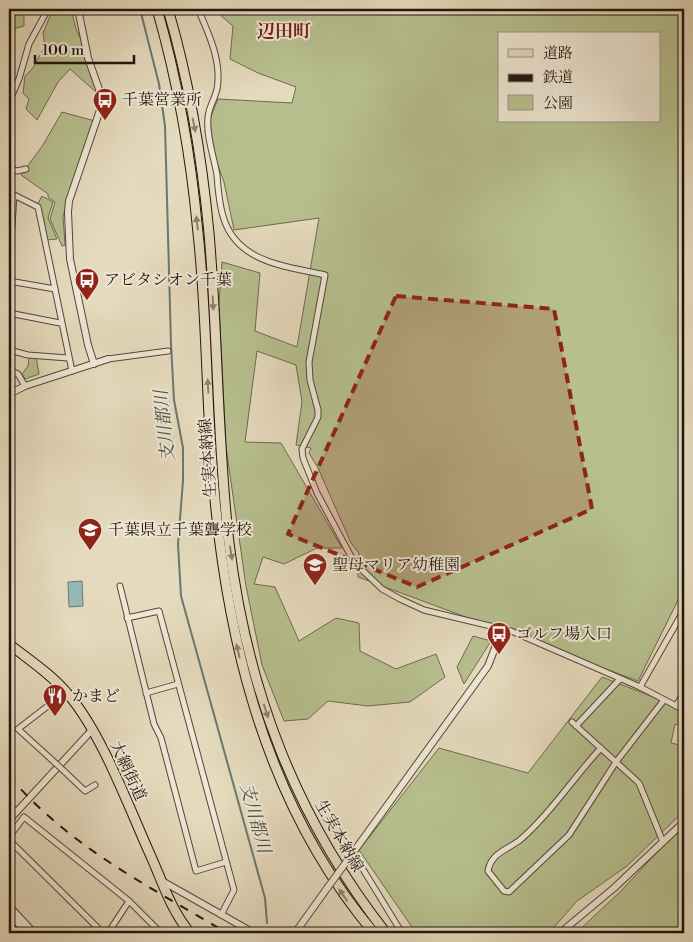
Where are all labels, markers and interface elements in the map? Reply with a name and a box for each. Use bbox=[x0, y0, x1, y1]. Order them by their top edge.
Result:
district label: 辺田町 bbox=[257, 20, 311, 43]
scale bar bbox=[35, 32, 134, 64]
legend bbox=[498, 32, 660, 122]
text: 100 m bbox=[42, 41, 84, 60]
text: 道路 bbox=[543, 44, 573, 63]
text: 鉄道 bbox=[543, 68, 573, 87]
bus stop icon: 千葉営業所 bbox=[92, 87, 118, 121]
place label: 千葉営業所 bbox=[122, 90, 202, 110]
text: 公園 bbox=[543, 94, 573, 113]
one-way arrow bbox=[190, 117, 198, 132]
one-way arrow bbox=[193, 215, 201, 231]
bus stop icon: アビタシオン千葉 bbox=[74, 267, 100, 301]
place label: アビタシオン千葉 bbox=[104, 270, 232, 290]
one-way arrow bbox=[210, 296, 218, 312]
one-way arrow bbox=[203, 377, 211, 393]
water label: 支川都川 bbox=[150, 387, 180, 463]
street label: 生実本納線 bbox=[195, 417, 221, 499]
school or university icon: 千葉県立千葉聾学校 bbox=[77, 517, 103, 551]
place label: 千葉県立千葉聾学校 bbox=[108, 520, 252, 540]
one-way arrow bbox=[227, 545, 235, 561]
school or university icon: 聖母マリア幼稚園 bbox=[302, 552, 328, 586]
place label: 聖母マリア幼稚園 bbox=[332, 555, 460, 575]
bus stop icon: ゴルフ場入口 bbox=[486, 621, 512, 655]
place label: ゴルフ場入口 bbox=[516, 624, 612, 644]
one-way arrow bbox=[234, 643, 242, 658]
restaurant icon: かまど bbox=[42, 683, 68, 717]
place label: かまど bbox=[72, 686, 120, 706]
one-way arrow bbox=[262, 704, 270, 719]
street label: 大網街道 bbox=[105, 738, 151, 804]
water label: 支川都川 bbox=[235, 780, 276, 858]
street label: 生実本納線 bbox=[310, 796, 368, 876]
one-way arrow bbox=[338, 889, 349, 902]

